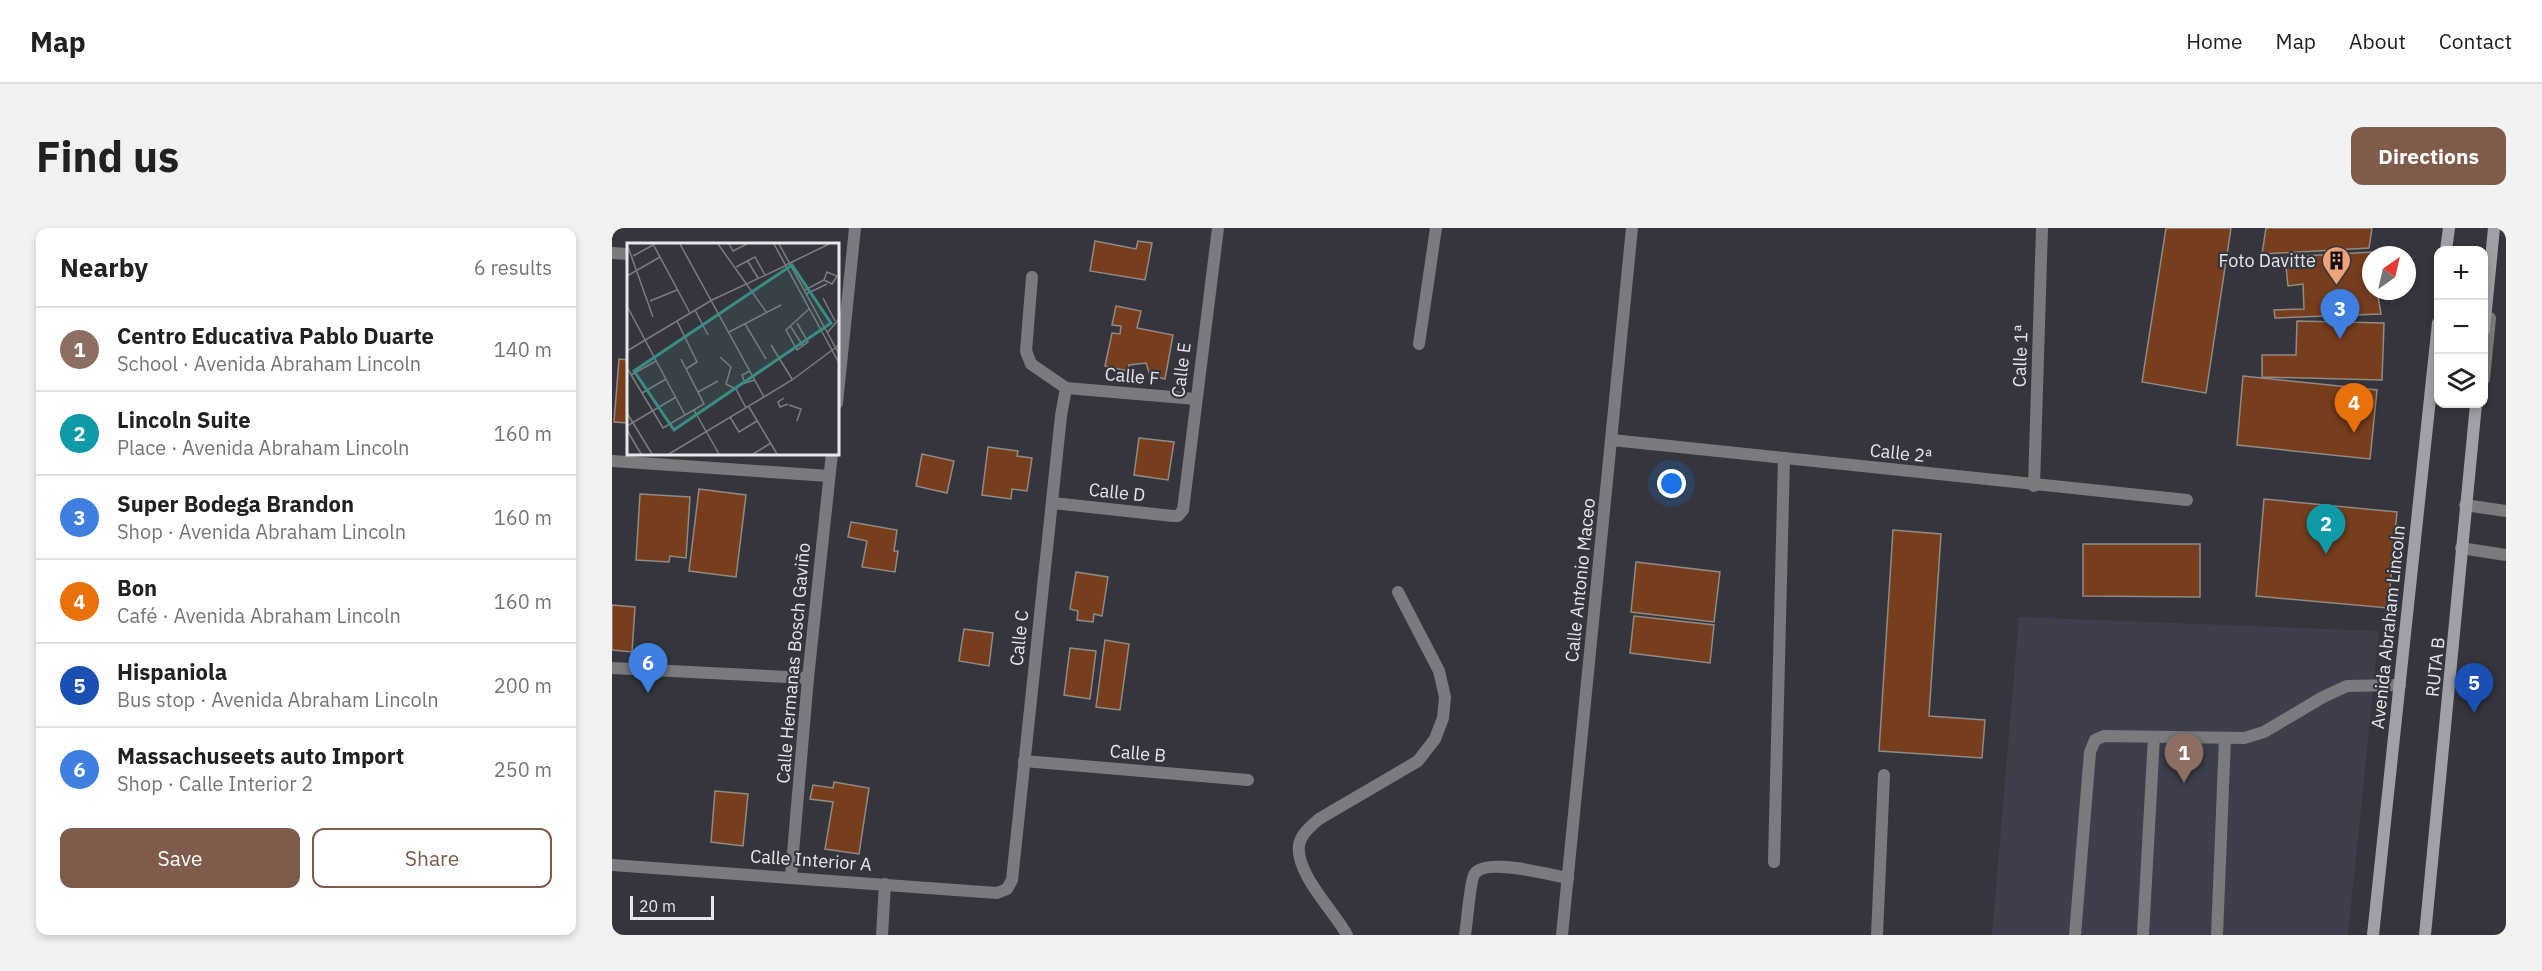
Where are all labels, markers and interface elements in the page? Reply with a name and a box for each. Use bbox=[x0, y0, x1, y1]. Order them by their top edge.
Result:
text: Map bbox=[30, 23, 86, 60]
text: Home bbox=[2186, 27, 2243, 55]
text: Map bbox=[2276, 27, 2316, 55]
text: About bbox=[2349, 27, 2406, 55]
text: Contact bbox=[2439, 27, 2512, 55]
button: Directions bbox=[2351, 127, 2506, 185]
text: Find us bbox=[36, 129, 179, 184]
inset map bbox=[627, 243, 838, 454]
building icon: Foto Davitte bbox=[2321, 244, 2353, 286]
north arrow bbox=[2362, 246, 2416, 300]
map controls bbox=[2434, 246, 2488, 408]
button: + bbox=[2434, 246, 2488, 300]
place label: Foto Davitte bbox=[2219, 249, 2316, 272]
text: Nearby bbox=[60, 250, 148, 284]
text: 6 results bbox=[474, 254, 552, 281]
pin: 3 bbox=[2320, 290, 2360, 339]
button: − bbox=[2434, 300, 2488, 354]
text: Centro Educativa Pablo Duarte bbox=[117, 321, 434, 350]
street label: Calle 1ª bbox=[2007, 324, 2033, 388]
text: 1 bbox=[74, 336, 86, 363]
text: 140 m bbox=[494, 336, 552, 363]
street label: Calle E bbox=[1166, 341, 1196, 399]
text: School · Avenida Abraham Lincoln bbox=[117, 350, 421, 377]
button: layers bbox=[2434, 354, 2488, 408]
street label: Calle F bbox=[1104, 362, 1160, 390]
pin: 4 bbox=[2334, 384, 2374, 433]
text: Lincoln Suite bbox=[117, 405, 251, 434]
text: 2 bbox=[74, 420, 86, 447]
text: 160 m bbox=[494, 420, 552, 447]
text: Place · Avenida Abraham Lincoln bbox=[117, 434, 409, 461]
street label: Calle 2ª bbox=[1869, 438, 1933, 468]
your location bbox=[1657, 469, 1686, 498]
street label: Calle D bbox=[1088, 478, 1146, 506]
text: Super Bodega Brandon bbox=[117, 489, 354, 518]
street label: Calle Antonio Maceo bbox=[1560, 497, 1600, 663]
text: 3 bbox=[74, 504, 86, 531]
text: 160 m bbox=[494, 504, 552, 531]
pin: 2 bbox=[2306, 504, 2346, 554]
text: Shop · Avenida Abraham Lincoln bbox=[117, 518, 406, 545]
street label: Avenida Abraham Lincoln bbox=[2366, 524, 2410, 730]
street label: Calle Hermanas Bosch Gaviño bbox=[771, 542, 815, 784]
text: Bon bbox=[117, 573, 157, 602]
text: 4 bbox=[74, 588, 86, 615]
text: 160 m bbox=[494, 588, 552, 615]
text: Café · Avenida Abraham Lincoln bbox=[117, 602, 401, 629]
street label: Calle C bbox=[1005, 609, 1033, 667]
street label: RUTA B bbox=[2420, 636, 2450, 698]
pin: 6 bbox=[628, 644, 668, 693]
text: Hispaniola bbox=[117, 657, 227, 686]
pin: 5 bbox=[2454, 664, 2494, 713]
text: 5 bbox=[74, 672, 86, 699]
text: 200 m bbox=[494, 672, 552, 699]
text: Bus stop · Avenida Abraham Lincoln bbox=[117, 686, 439, 713]
pin: 1 bbox=[2164, 734, 2204, 783]
street label: Calle B bbox=[1109, 739, 1167, 767]
text: Massachuseets auto Import bbox=[117, 741, 404, 770]
text: 6 bbox=[74, 756, 86, 783]
text: 250 m bbox=[494, 756, 552, 783]
text: Shop · Calle Interior 2 bbox=[117, 770, 313, 797]
button: Save bbox=[60, 828, 300, 888]
button: Share bbox=[312, 828, 552, 888]
street label: Calle Interior A bbox=[749, 844, 873, 876]
scale bar bbox=[630, 893, 714, 920]
text: 20 m bbox=[639, 896, 676, 916]

